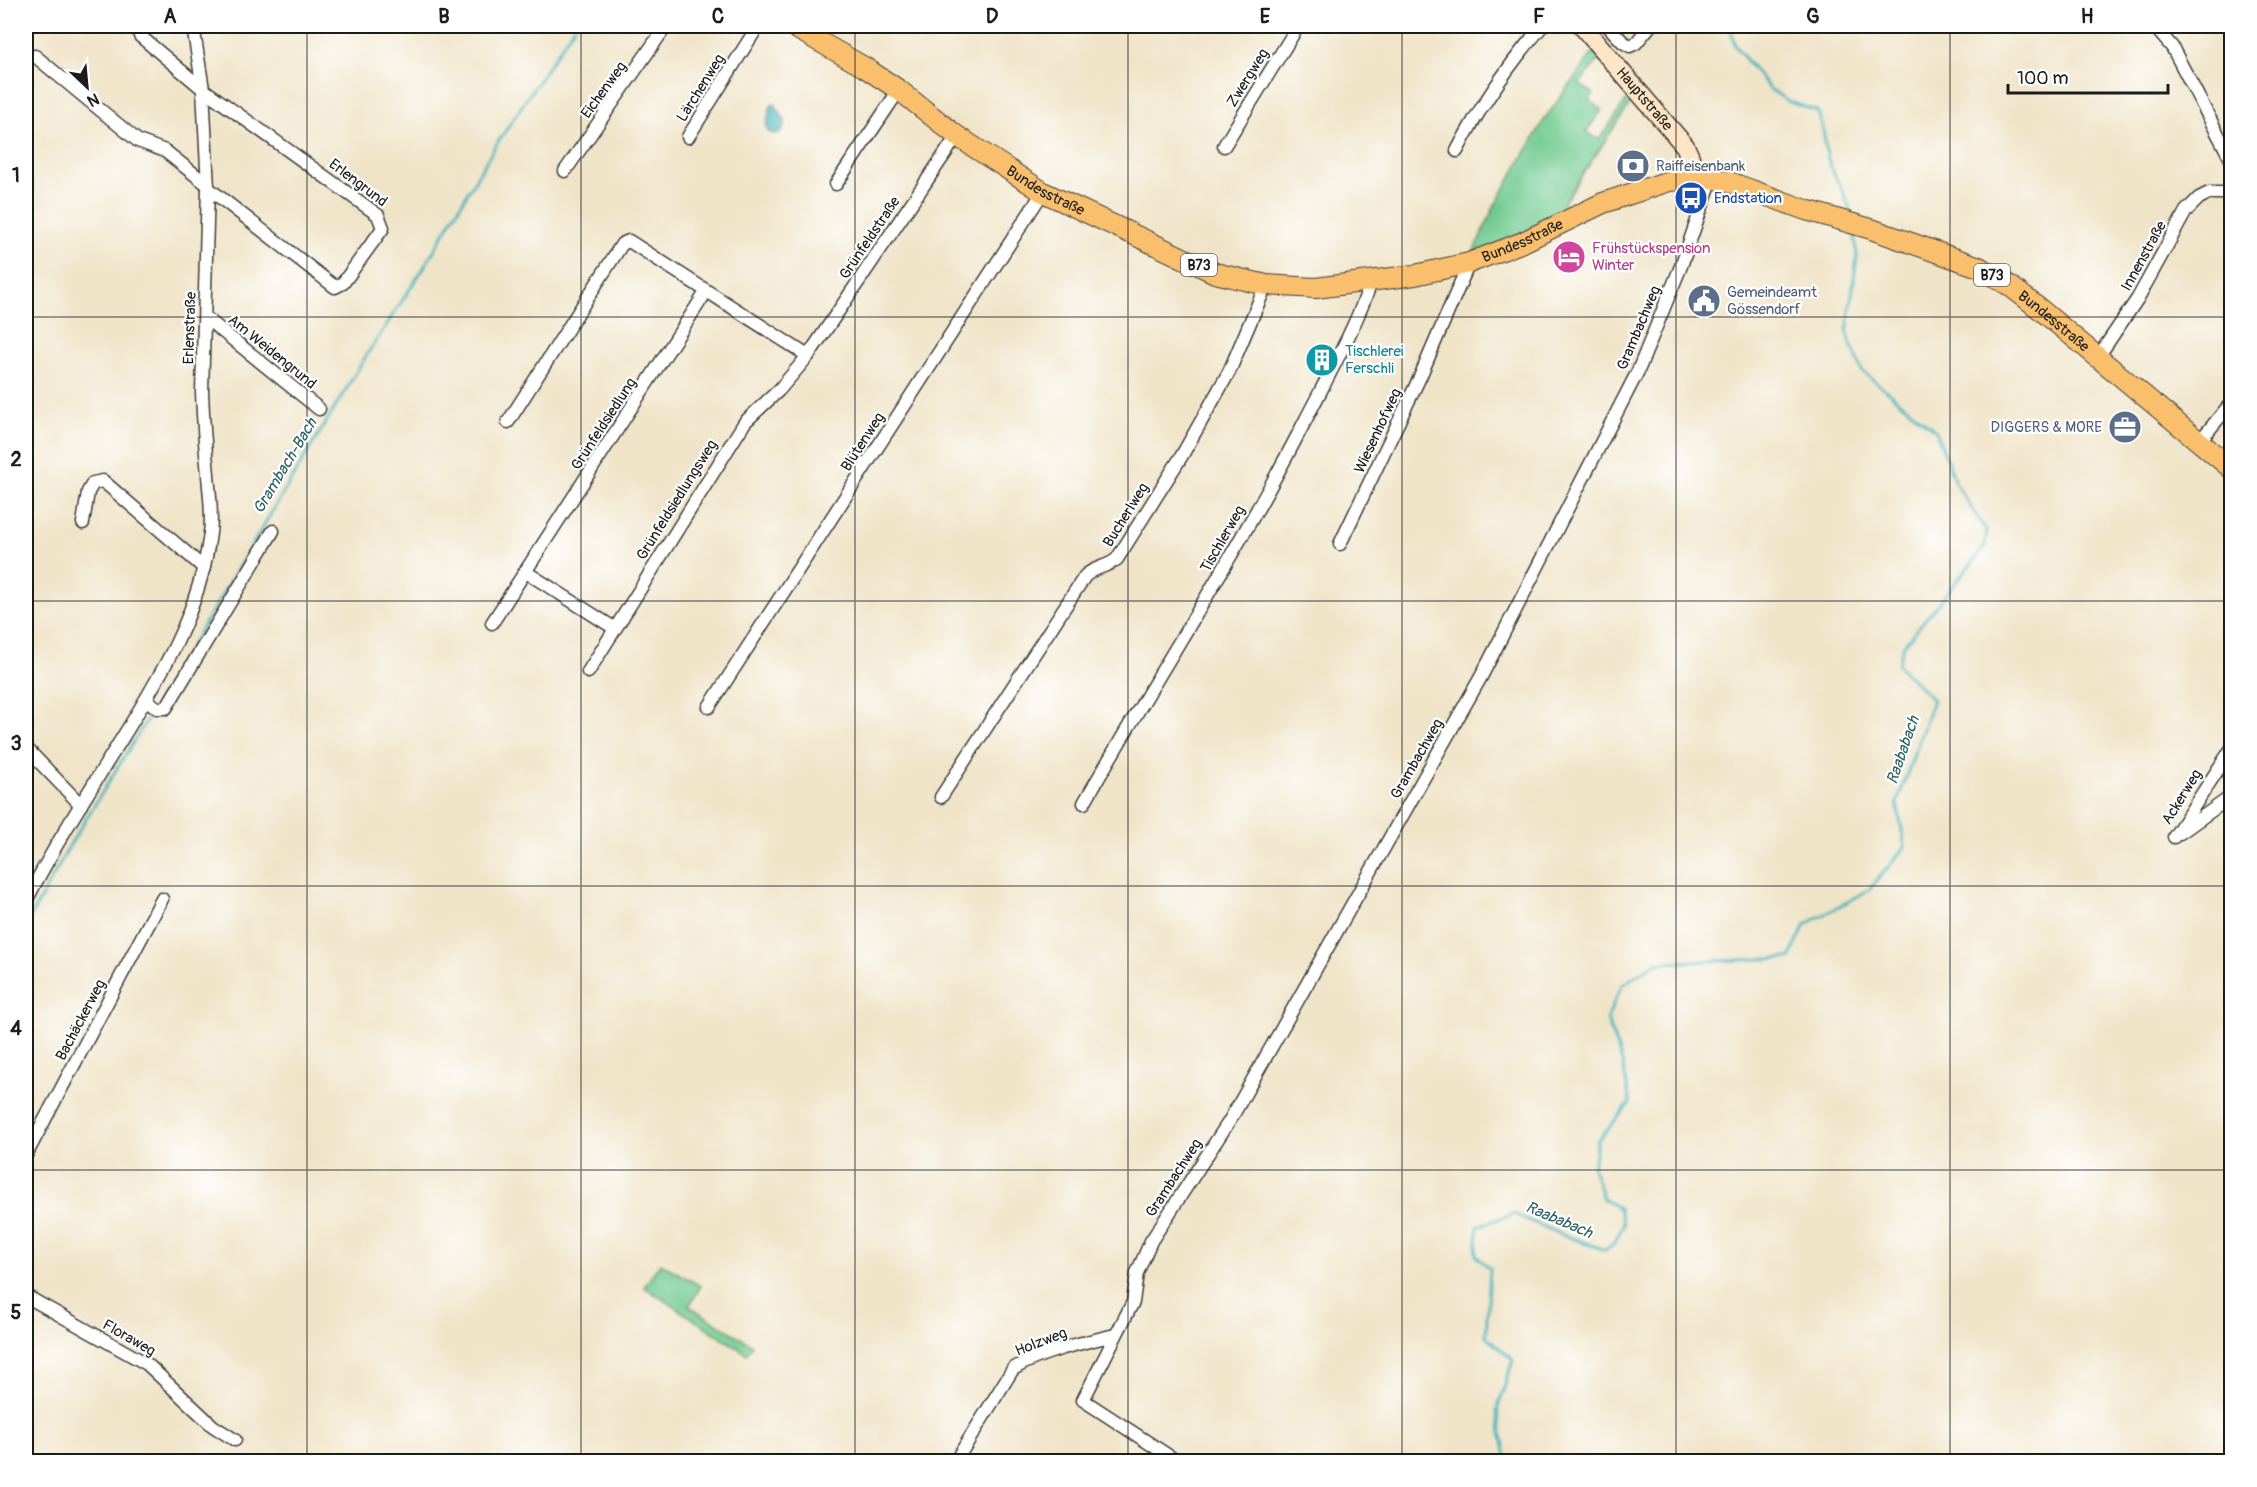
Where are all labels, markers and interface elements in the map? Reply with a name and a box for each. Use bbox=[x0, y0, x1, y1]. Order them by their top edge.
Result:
text: A bbox=[164, 4, 177, 29]
text: B bbox=[438, 4, 450, 29]
text: C bbox=[712, 4, 724, 29]
text: D bbox=[986, 4, 999, 29]
text: E bbox=[1260, 4, 1271, 29]
text: F bbox=[1533, 4, 1545, 29]
text: G bbox=[1806, 4, 1820, 29]
text: H bbox=[2081, 4, 2094, 29]
street label: Zwergweg bbox=[1223, 45, 1273, 111]
street label: Lärchenweg bbox=[673, 51, 729, 125]
north arrow bbox=[57, 57, 117, 117]
scale bar bbox=[2008, 57, 2168, 95]
street label: Eichenweg bbox=[577, 58, 631, 122]
street label: Hauptstraße bbox=[1612, 63, 1677, 135]
text: 100 m bbox=[2017, 67, 2069, 90]
text: N bbox=[84, 88, 102, 111]
bank icon: Raiffeisenbank bbox=[1615, 148, 1651, 184]
street label: Erlengrund bbox=[325, 155, 391, 211]
place label: Raiffeisenbank bbox=[1656, 157, 1746, 176]
street label: Bundesstraße bbox=[1003, 161, 1088, 220]
text: 1 bbox=[12, 163, 20, 188]
bus stop icon: Endstation bbox=[1673, 180, 1709, 216]
place label: Endstation bbox=[1714, 189, 1782, 208]
street label: Grünfeldstraße bbox=[835, 193, 905, 283]
street label: Bundesstraße bbox=[1479, 214, 1567, 267]
street label: Innenstraße bbox=[2117, 217, 2171, 294]
hotel icon: Frühstückspension Winter bbox=[1551, 239, 1587, 275]
place label: Frühstückspension Winter bbox=[1592, 239, 1710, 275]
road number: B73 bbox=[1181, 254, 1217, 276]
road number: B73 bbox=[1974, 264, 2010, 286]
street label: Grambachweg bbox=[1613, 283, 1665, 373]
public building icon: Gemeindeamt Gössendorf bbox=[1686, 283, 1722, 319]
place label: Gemeindeamt Gössendorf bbox=[1727, 283, 1818, 319]
street label: Bundesstraße bbox=[2014, 286, 2094, 356]
street label: Erlenstraße bbox=[179, 291, 201, 365]
street label: Am Weidengrund bbox=[224, 311, 320, 393]
building icon: Tischlerei Ferschli bbox=[1304, 342, 1340, 378]
place label: Tischlerei Ferschli bbox=[1345, 342, 1404, 378]
street label: Grünfeldsiedlung bbox=[567, 374, 641, 474]
street label: Wiesenhofweg bbox=[1350, 386, 1406, 476]
street label: Blütenweg bbox=[837, 409, 889, 475]
office icon: DIGGERS & MORE bbox=[2107, 409, 2143, 445]
water label: Grambach-Bach bbox=[249, 413, 322, 517]
place label: DIGGERS & MORE bbox=[1991, 418, 2102, 437]
street label: Grünfeldsiedlungsweg bbox=[632, 436, 722, 564]
text: 2 bbox=[10, 447, 22, 472]
street label: Bucherlweg bbox=[1099, 479, 1153, 551]
street label: Tischlerweg bbox=[1196, 502, 1250, 576]
water label: Raababach bbox=[1882, 712, 1924, 787]
street label: Grambachweg bbox=[1386, 715, 1448, 803]
text: 3 bbox=[10, 731, 22, 756]
street label: Ackerweg bbox=[2158, 766, 2206, 828]
street label: Bachäckerweg bbox=[52, 976, 110, 1064]
text: 4 bbox=[10, 1016, 22, 1041]
street label: Grambachweg bbox=[1142, 1135, 1206, 1221]
water label: Raababach bbox=[1523, 1197, 1597, 1244]
text: 5 bbox=[11, 1300, 22, 1325]
street label: Floraweg bbox=[99, 1315, 159, 1361]
street label: Holzweg bbox=[1012, 1323, 1070, 1361]

